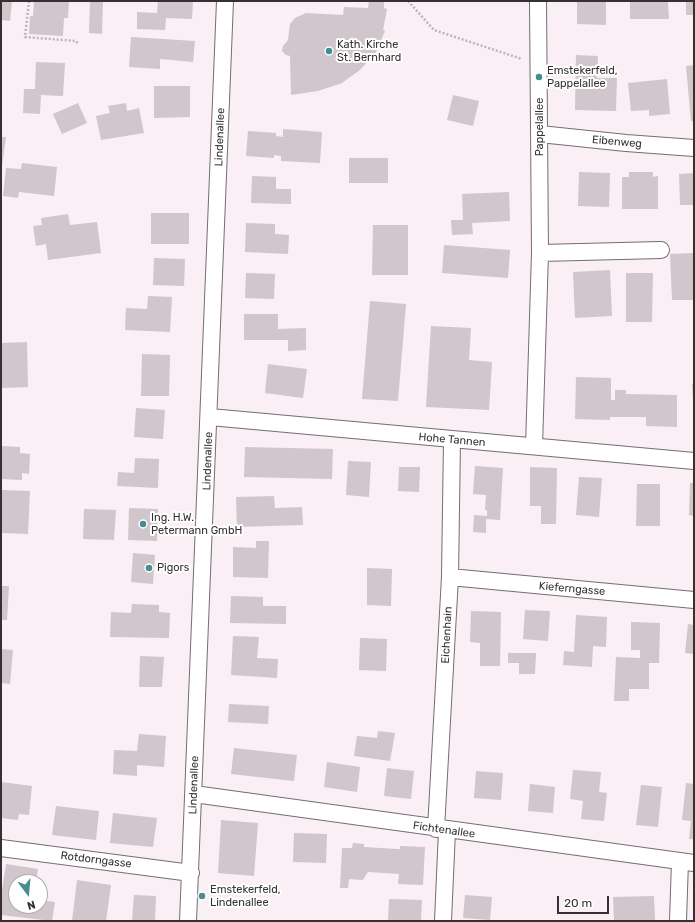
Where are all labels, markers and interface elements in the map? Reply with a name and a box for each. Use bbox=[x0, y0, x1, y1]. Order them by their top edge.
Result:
place label: Kath. Kirche St. Bernhard bbox=[337, 38, 401, 64]
marker: Kath. Kirche St. Bernhard bbox=[324, 46, 334, 56]
place label: Emstekerfeld, Pappelallee bbox=[547, 64, 618, 90]
marker: Emstekerfeld, Pappelallee bbox=[534, 72, 544, 82]
street label: Pappelallee bbox=[533, 98, 547, 156]
street label: Lindenallee bbox=[212, 107, 228, 167]
street label: Eibenweg bbox=[592, 133, 642, 151]
street label: Hohe Tannen bbox=[418, 430, 486, 450]
street label: Lindenallee bbox=[200, 431, 216, 491]
place label: Ing. H.W. Petermann GmbH bbox=[151, 511, 242, 537]
marker: Ing. H.W. Petermann GmbH bbox=[138, 519, 148, 529]
place label: Pigors bbox=[157, 561, 189, 575]
marker: Pigors bbox=[144, 563, 154, 573]
street label: Kieferngasse bbox=[538, 580, 606, 598]
street label: Eichenhain bbox=[439, 606, 455, 664]
street label: Lindenallee bbox=[186, 755, 202, 815]
street label: Fichtenallee bbox=[412, 819, 476, 841]
street label: Rotdorngasse bbox=[60, 849, 132, 871]
north arrow bbox=[8, 874, 48, 914]
place label: Emstekerfeld, Lindenallee bbox=[210, 883, 281, 909]
scale bar bbox=[559, 888, 611, 914]
marker: Emstekerfeld, Lindenallee bbox=[197, 891, 207, 901]
text: 20 m bbox=[564, 896, 592, 910]
text: N bbox=[26, 898, 37, 912]

